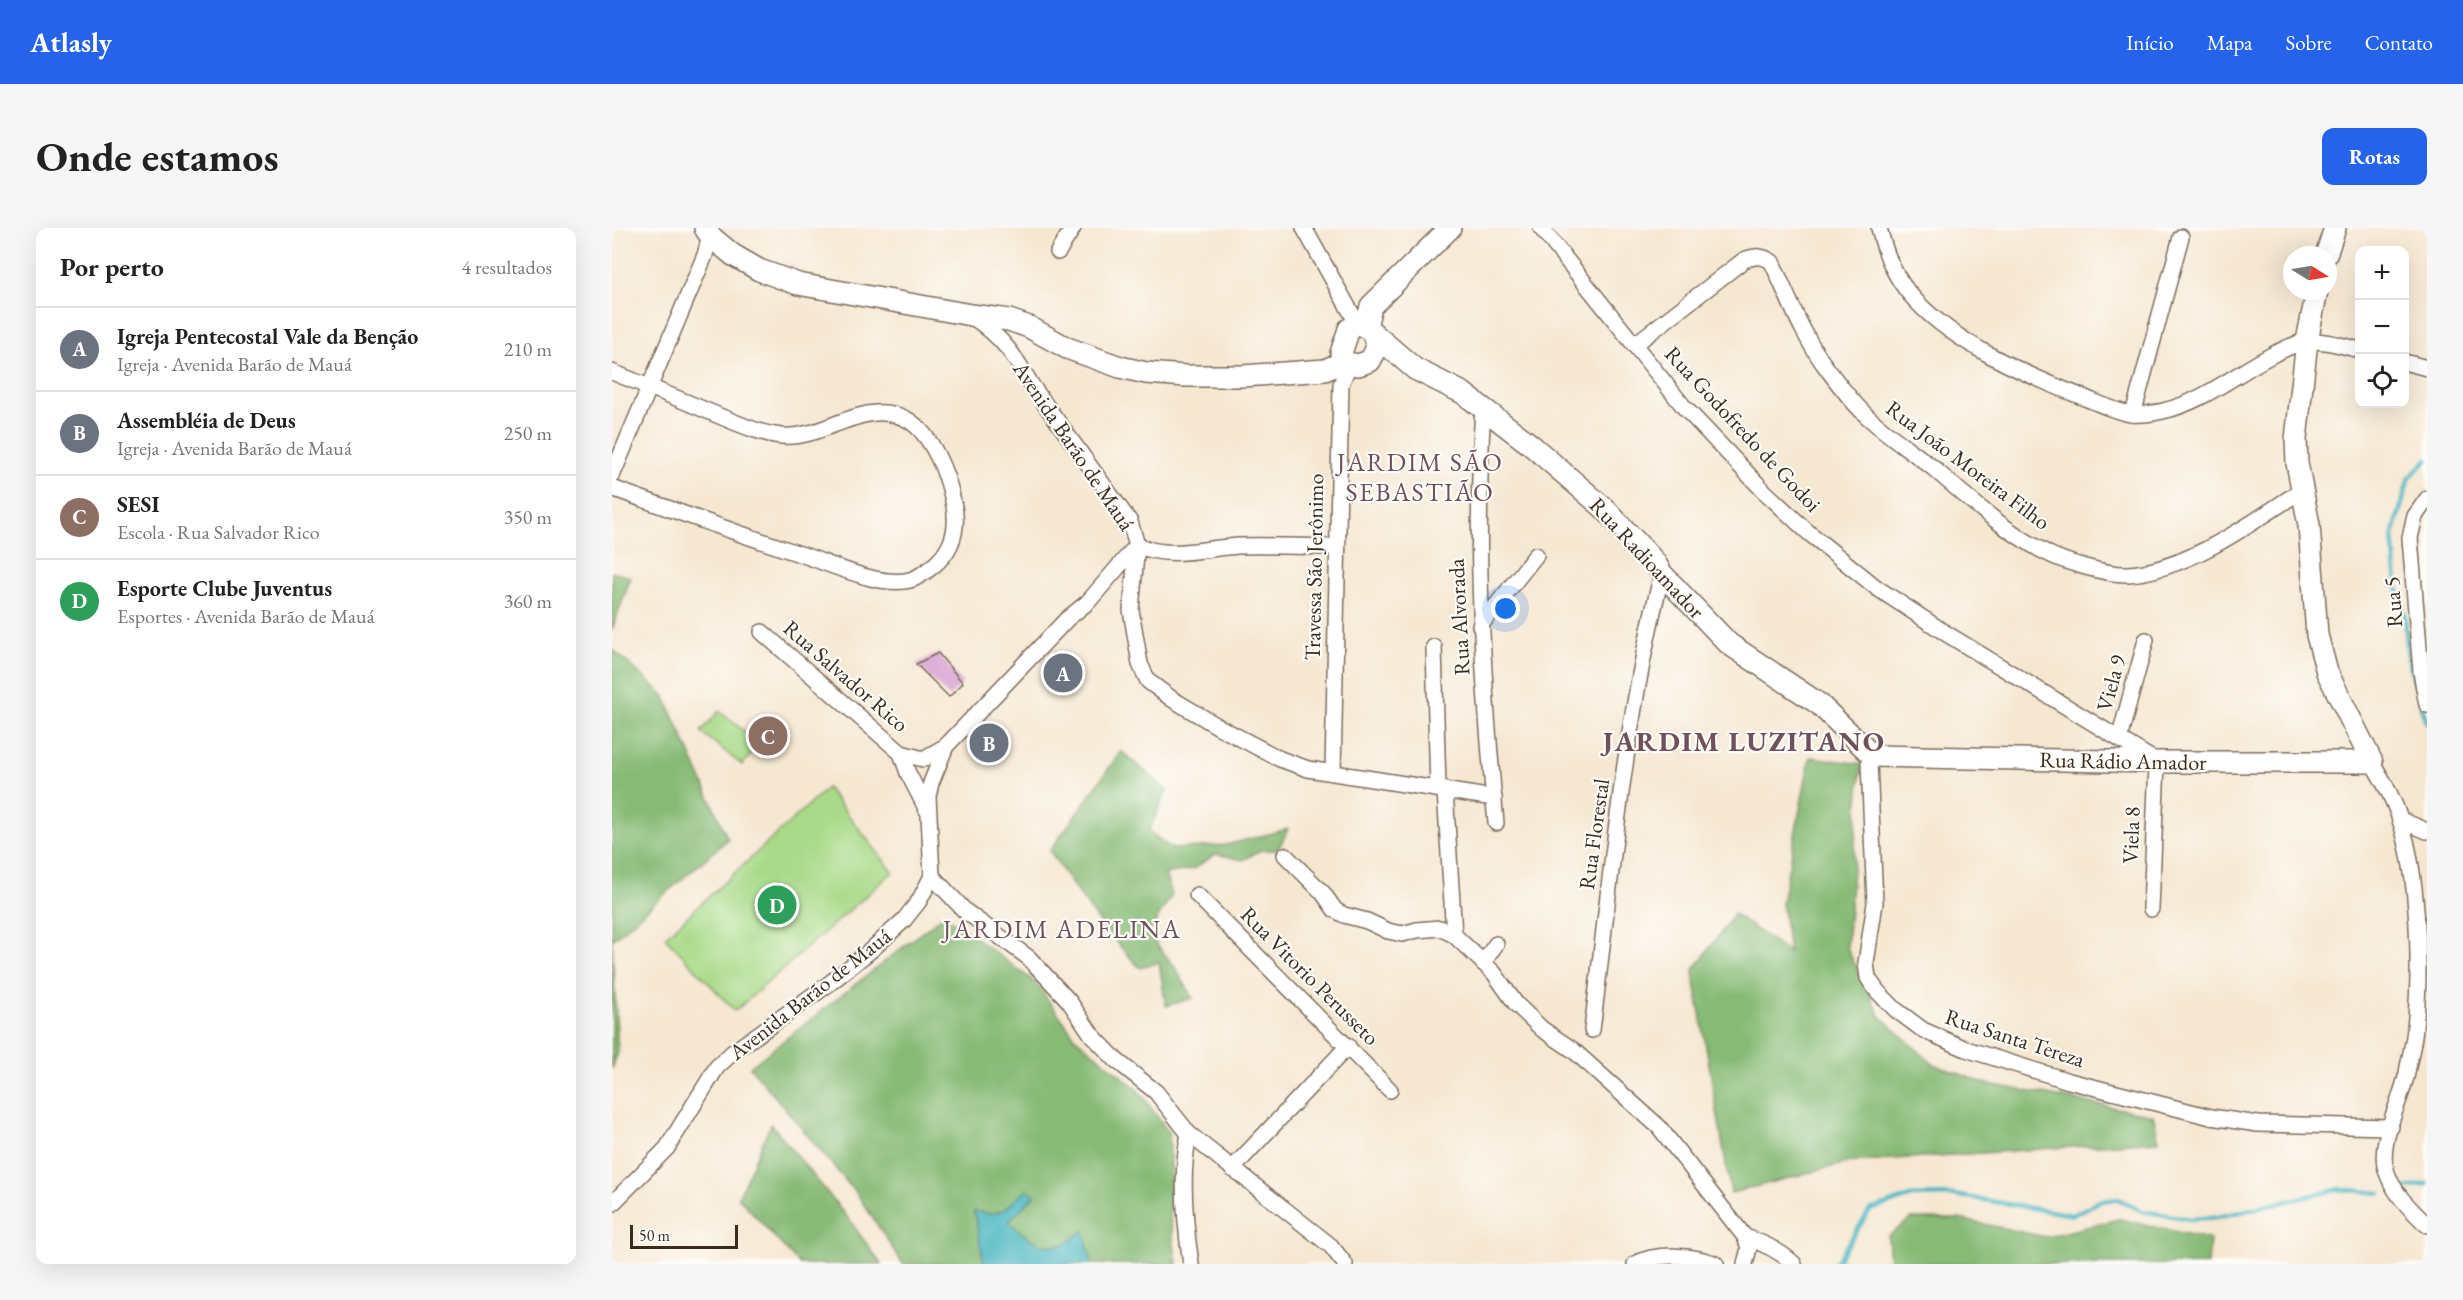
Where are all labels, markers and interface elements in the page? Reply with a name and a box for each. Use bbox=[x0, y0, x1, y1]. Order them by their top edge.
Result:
text: Atlasly bbox=[30, 24, 112, 60]
text: Início bbox=[2126, 29, 2174, 56]
text: Mapa bbox=[2207, 29, 2252, 56]
text: Sobre bbox=[2285, 29, 2332, 56]
text: Contato bbox=[2365, 29, 2433, 56]
button: Rotas bbox=[2322, 128, 2427, 185]
text: Onde estamos bbox=[36, 129, 279, 184]
north arrow bbox=[2283, 246, 2337, 300]
map controls bbox=[2355, 246, 2409, 408]
button: + bbox=[2355, 246, 2409, 300]
text: Por perto bbox=[60, 250, 164, 284]
text: 4 resultados bbox=[461, 254, 552, 280]
button: − bbox=[2355, 300, 2409, 354]
text: Igreja Pentecostal Vale da Benção bbox=[117, 322, 418, 351]
text: A bbox=[72, 336, 87, 362]
text: 210 m bbox=[504, 336, 552, 362]
street label: Rua Godofredo de Godoi bbox=[1658, 340, 1828, 518]
text: Igreja · Avenida Barão de Mauá bbox=[117, 351, 352, 377]
button: locate bbox=[2355, 354, 2409, 408]
street label: Avenida Barão de Mauá bbox=[1006, 355, 1142, 537]
street label: Rua João Moreira Filho bbox=[1880, 394, 2056, 536]
text: Assembléia de Deus bbox=[117, 406, 296, 435]
text: B bbox=[73, 420, 86, 446]
text: 250 m bbox=[504, 420, 552, 446]
text: Igreja · Avenida Barão de Mauá bbox=[117, 435, 352, 461]
district label: JARDIM SÃO SEBASTIÃO bbox=[1335, 445, 1503, 509]
street label: Travessa São Jerônimo bbox=[1298, 473, 1330, 661]
text: SESI bbox=[117, 490, 159, 519]
street label: Rua Radioamador bbox=[1583, 491, 1711, 625]
text: C bbox=[72, 504, 87, 530]
text: 350 m bbox=[504, 504, 552, 530]
text: Escola · Rua Salvador Rico bbox=[117, 519, 320, 545]
street label: Rua Alvorada bbox=[1441, 558, 1477, 676]
text: Esporte Clube Juventus bbox=[117, 574, 332, 603]
street label: Rua 5 bbox=[2377, 576, 2409, 628]
text: D bbox=[72, 588, 87, 614]
text: 360 m bbox=[504, 588, 552, 614]
your location bbox=[1491, 594, 1520, 623]
text: Esportes · Avenida Barão de Mauá bbox=[117, 603, 375, 629]
street label: Rua Salvador Rico bbox=[777, 614, 915, 739]
pin: A bbox=[1044, 650, 1082, 696]
street label: Viela 9 bbox=[2090, 651, 2133, 714]
pin: C bbox=[748, 714, 788, 758]
pin: B bbox=[970, 720, 1009, 766]
district label: JARDIM LUZITANO bbox=[1600, 723, 1885, 759]
street label: Rua Rádio Amador bbox=[2039, 745, 2207, 777]
street label: Rua Florestal bbox=[1572, 777, 1616, 891]
street label: Viela 8 bbox=[2116, 806, 2146, 864]
pin: D bbox=[758, 882, 796, 928]
street label: Rua Vitorio Perusseto bbox=[1234, 900, 1386, 1052]
district label: JARDIM ADELINA bbox=[941, 912, 1181, 946]
street label: Avenida Barão de Mauá bbox=[722, 921, 897, 1067]
street label: Rua Santa Tereza bbox=[1941, 1002, 2089, 1074]
scale bar bbox=[630, 1222, 738, 1250]
text: 50 m bbox=[639, 1225, 670, 1246]

